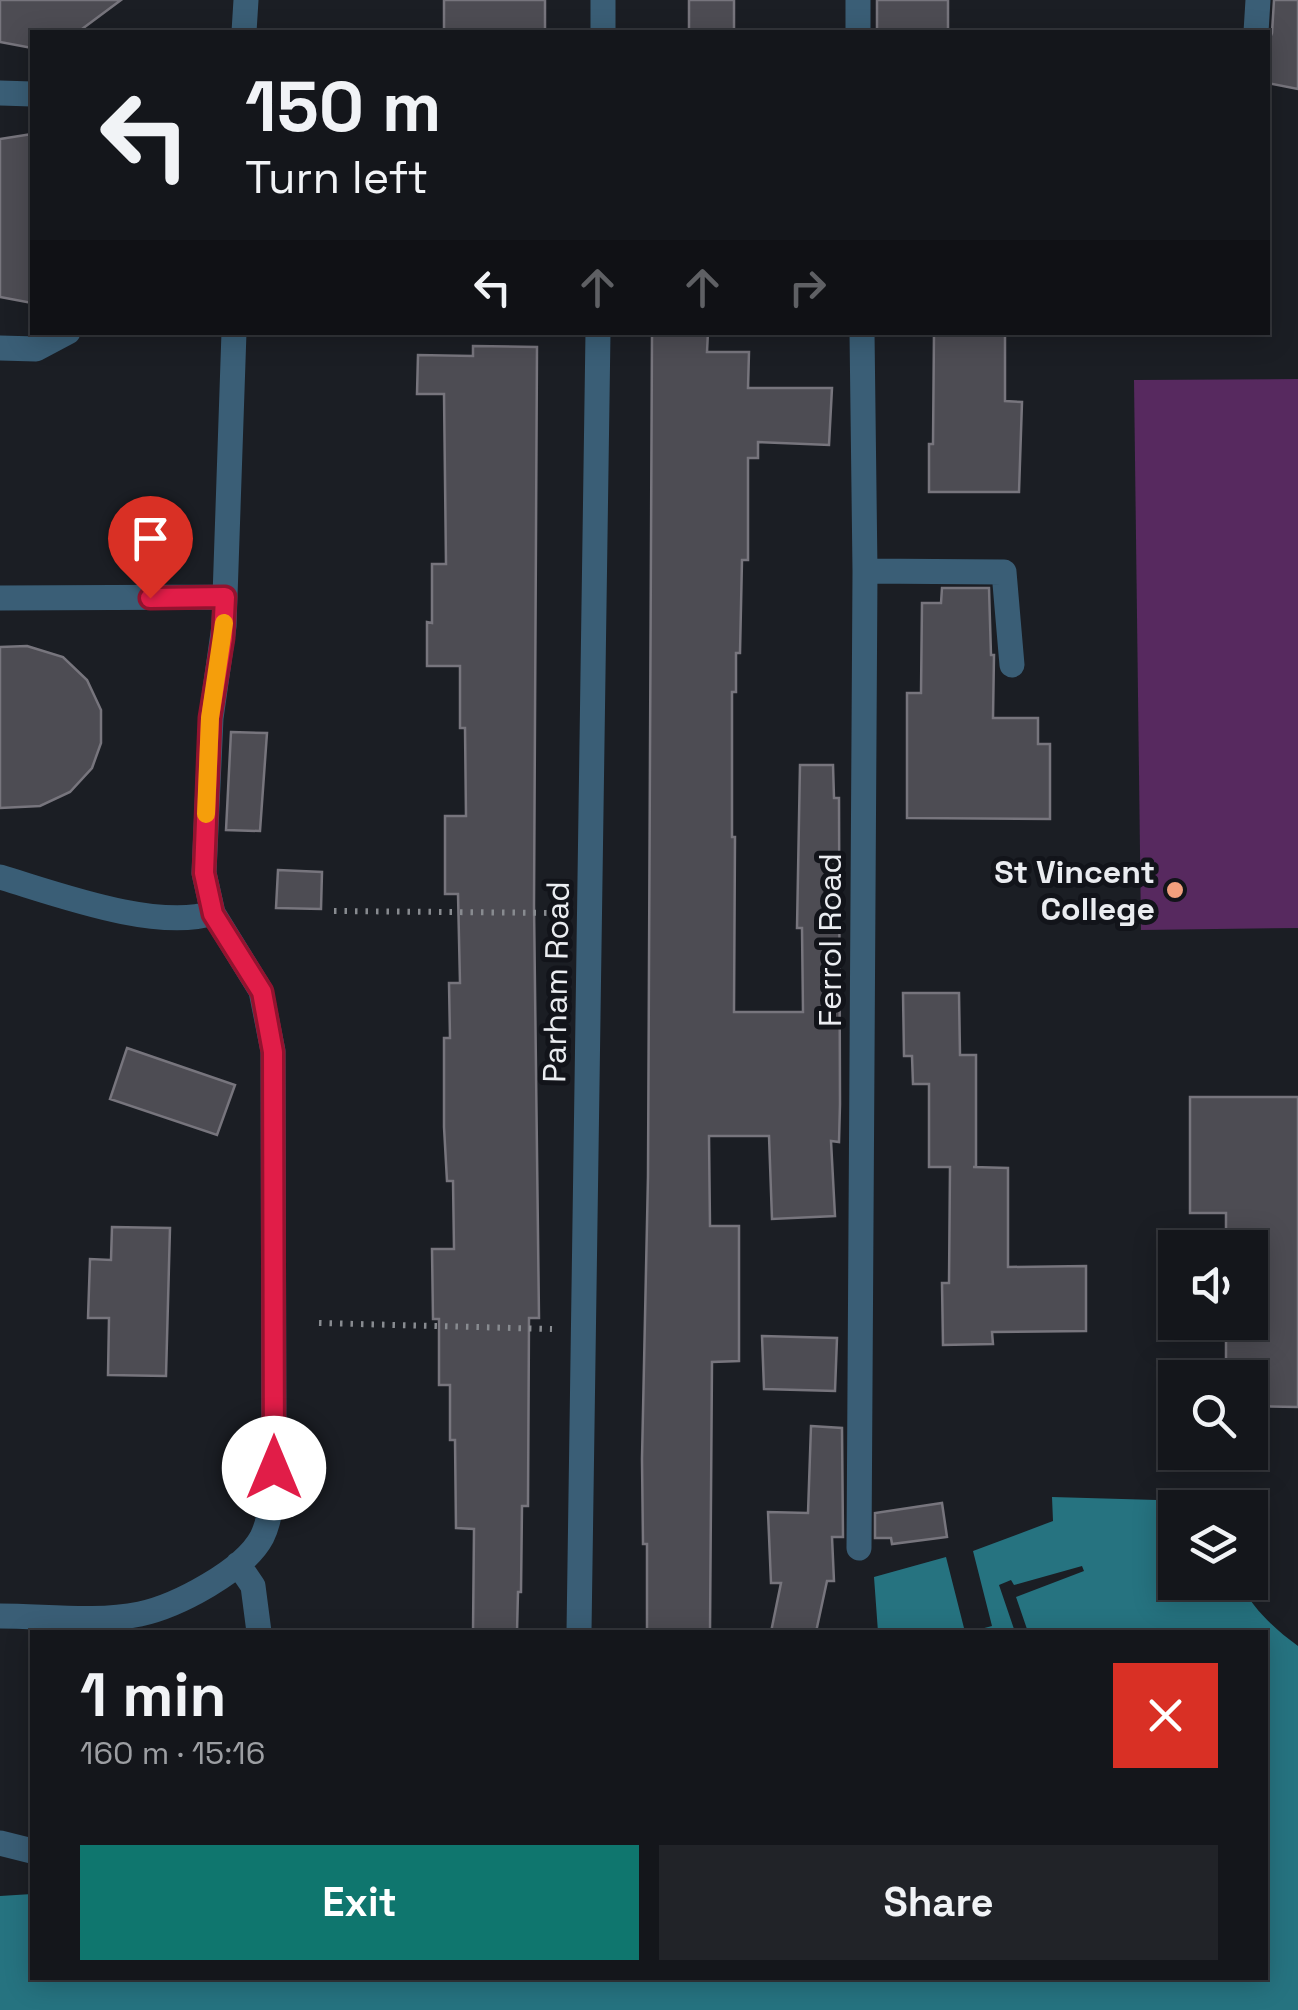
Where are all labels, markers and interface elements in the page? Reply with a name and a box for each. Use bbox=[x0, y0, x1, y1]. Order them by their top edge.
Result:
text: 150 m bbox=[245, 62, 442, 151]
icon: left bbox=[80, 70, 210, 200]
text: Turn left bbox=[245, 149, 428, 206]
icon: left bbox=[465, 260, 520, 315]
icon: ahead bbox=[570, 260, 625, 315]
icon: ahead bbox=[675, 260, 730, 315]
icon: right bbox=[780, 260, 835, 315]
pin bbox=[108, 496, 193, 599]
icon: arrive bbox=[123, 511, 178, 566]
place label: St Vincent College bbox=[994, 852, 1155, 929]
street label: Ferrol Road bbox=[810, 853, 850, 1027]
marker: St Vincent College bbox=[1164, 879, 1186, 901]
street label: Parham Road bbox=[534, 881, 578, 1083]
map controls bbox=[1158, 1230, 1268, 1600]
button: sound bbox=[1158, 1230, 1268, 1340]
button: search bbox=[1158, 1360, 1268, 1470]
position arrow bbox=[222, 1416, 326, 1520]
button: layers bbox=[1158, 1490, 1268, 1600]
text: 1 min bbox=[80, 1657, 227, 1734]
button: close bbox=[1113, 1663, 1218, 1768]
text: 160 m · 15:16 bbox=[80, 1733, 265, 1773]
button: Exit bbox=[80, 1845, 639, 1960]
button: Share bbox=[659, 1845, 1218, 1960]

